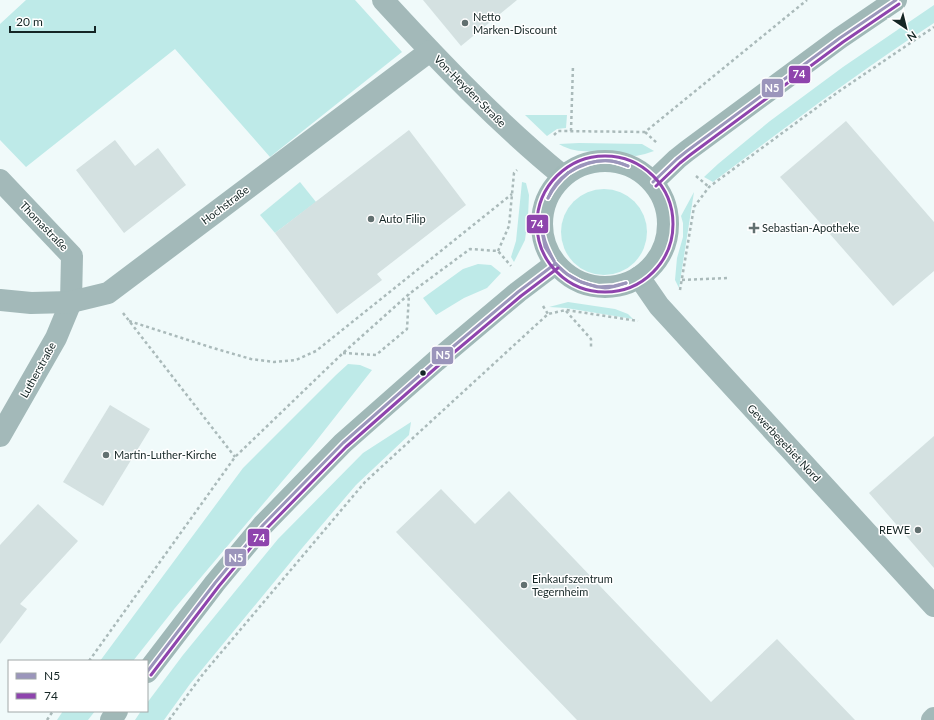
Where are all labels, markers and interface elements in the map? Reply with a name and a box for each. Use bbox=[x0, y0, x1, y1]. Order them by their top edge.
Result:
scale bar bbox=[10, 8, 95, 34]
north arrow bbox=[886, 8, 926, 48]
place label: Netto Marken-Discount bbox=[473, 10, 557, 36]
text: 20 m bbox=[16, 14, 43, 29]
marker: Netto Marken-Discount bbox=[460, 18, 470, 28]
text: N bbox=[905, 29, 919, 44]
street label: Von-Heyden-Straße bbox=[432, 52, 509, 129]
line badge: 74 bbox=[788, 65, 811, 84]
text: 74 bbox=[793, 67, 806, 80]
line badge: N5 bbox=[761, 78, 784, 98]
text: N5 bbox=[765, 81, 779, 94]
street label: Hochstraße bbox=[198, 182, 251, 227]
street label: Thomastraße bbox=[18, 198, 71, 253]
place label: Auto Filip bbox=[379, 212, 426, 225]
marker: Auto Filip bbox=[366, 214, 376, 224]
line badge: 74 bbox=[526, 214, 549, 234]
text: 74 bbox=[531, 217, 544, 230]
place label: Sebastian-Apotheke bbox=[762, 221, 859, 234]
marker: Sebastian-Apotheke bbox=[749, 223, 759, 233]
street label: Lutherstraße bbox=[17, 339, 58, 400]
line badge: N5 bbox=[431, 346, 454, 365]
text: N5 bbox=[436, 348, 450, 361]
unlabelled marker bbox=[418, 368, 428, 378]
street label: Gewerbegebiet Nord bbox=[745, 401, 824, 484]
place label: Martin-Luther-Kirche bbox=[114, 448, 217, 461]
marker: Martin-Luther-Kirche bbox=[101, 450, 111, 460]
place label: REWE bbox=[879, 523, 910, 536]
marker: REWE bbox=[913, 525, 923, 535]
line badge: 74 bbox=[247, 528, 270, 547]
text: 74 bbox=[253, 531, 266, 544]
line badge: N5 bbox=[224, 548, 247, 567]
text: N5 bbox=[229, 551, 243, 564]
place label: Einkaufszentrum Tegernheim bbox=[532, 572, 613, 598]
marker: Einkaufszentrum Tegernheim bbox=[519, 580, 529, 590]
legend bbox=[8, 660, 148, 712]
text: N5 bbox=[44, 668, 60, 683]
text: 74 bbox=[44, 688, 58, 703]

